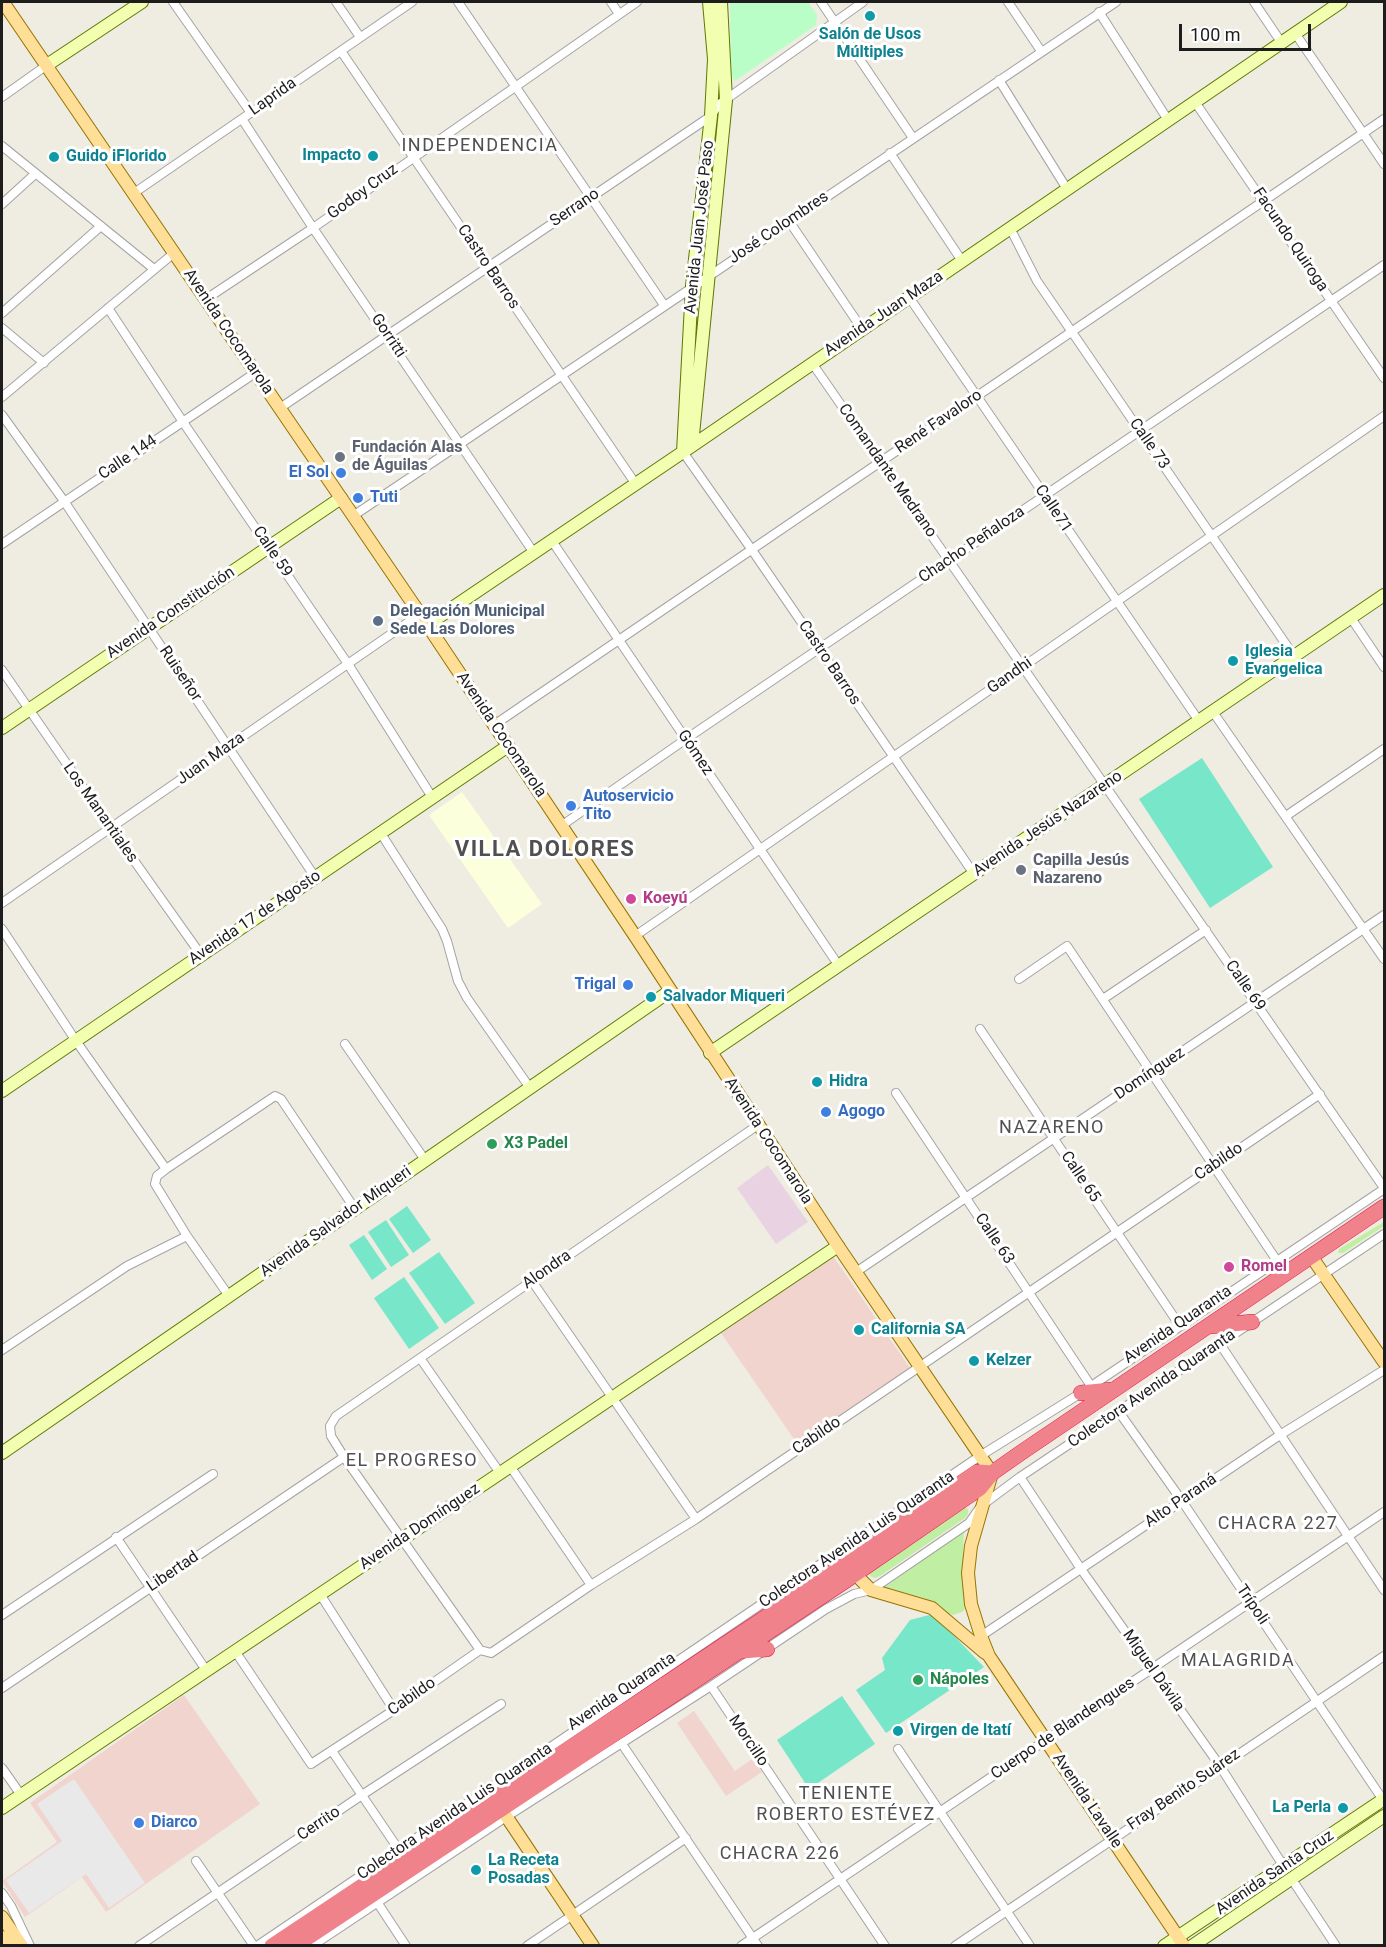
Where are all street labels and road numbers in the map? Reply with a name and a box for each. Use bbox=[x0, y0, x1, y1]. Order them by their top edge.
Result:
street label: Laprida bbox=[246, 74, 300, 120]
street label: Avenida Juan José Paso bbox=[681, 139, 719, 315]
street label: Godoy Cruz bbox=[324, 160, 402, 224]
street label: Facundo Quiroga bbox=[1248, 184, 1332, 296]
street label: Serrano bbox=[547, 185, 603, 231]
street label: José Colombres bbox=[725, 188, 833, 268]
street label: Castro Barros bbox=[453, 221, 523, 313]
street label: Avenida Cocomarola bbox=[179, 266, 277, 398]
street label: Avenida Juan Maza bbox=[821, 267, 947, 361]
street label: Gorritti bbox=[366, 310, 410, 362]
street label: René Favaloro bbox=[892, 386, 986, 458]
street label: Comandante Medrano bbox=[834, 401, 940, 541]
street label: Calle 73 bbox=[1125, 415, 1173, 473]
street label: Calle 144 bbox=[95, 431, 161, 485]
street label: Calle71 bbox=[1030, 482, 1076, 536]
street label: Chacho Peñaloza bbox=[915, 502, 1029, 588]
street label: Calle 59 bbox=[248, 523, 296, 581]
street label: Avenida Constitución bbox=[103, 563, 239, 663]
street label: Castro Barros bbox=[794, 617, 864, 709]
street label: Ruiseñor bbox=[155, 643, 205, 705]
street label: Gandhi bbox=[984, 654, 1036, 698]
street label: Avenida Cocomarola bbox=[452, 669, 550, 801]
street label: Gómez bbox=[673, 727, 717, 779]
street label: Juan Maza bbox=[173, 729, 249, 789]
street label: Los Manantiales bbox=[58, 759, 142, 867]
street label: Avenida Jesús Nazareno bbox=[970, 767, 1126, 881]
street label: Avenida 17 de Agosto bbox=[185, 867, 325, 969]
street label: Calle 69 bbox=[1221, 957, 1269, 1015]
street label: Domínguez bbox=[1111, 1043, 1189, 1105]
street label: Avenida Cocomarola bbox=[720, 1074, 816, 1208]
street label: Cabildo bbox=[1191, 1139, 1247, 1185]
street label: Calle 65 bbox=[1056, 1148, 1104, 1206]
street label: Avenida Salvador Miqueri bbox=[257, 1162, 415, 1282]
street label: Calle 63 bbox=[970, 1210, 1018, 1268]
street label: Alondra bbox=[519, 1246, 575, 1294]
street label: Avenida Quaranta bbox=[1121, 1282, 1235, 1368]
street label: Colectora Avenida Quaranta bbox=[1065, 1326, 1239, 1452]
street label: Cabildo bbox=[789, 1413, 845, 1459]
street label: Colectora Avenida Luis Quaranta bbox=[756, 1467, 958, 1613]
street label: Alto Paraná bbox=[1141, 1470, 1221, 1532]
street label: Avenida Domínguez bbox=[356, 1480, 484, 1574]
street label: Libertad bbox=[143, 1548, 203, 1596]
street label: Trípoli bbox=[1232, 1581, 1272, 1629]
street label: Miguel Dávila bbox=[1118, 1626, 1188, 1716]
street label: Avenida Quaranta bbox=[565, 1649, 679, 1735]
street label: Cabildo bbox=[384, 1674, 440, 1720]
street label: Cuerpo de Blandengues bbox=[988, 1674, 1138, 1784]
street label: Morcillo bbox=[724, 1712, 772, 1770]
street label: Colectora Avenida Luis Quaranta bbox=[354, 1739, 556, 1885]
street label: Fray Benito Suárez bbox=[1124, 1745, 1244, 1835]
street label: Avenida Lavalle bbox=[1048, 1750, 1126, 1852]
street label: Cerrito bbox=[294, 1803, 344, 1845]
street label: Avenida Santa Cruz bbox=[1212, 1826, 1338, 1920]

